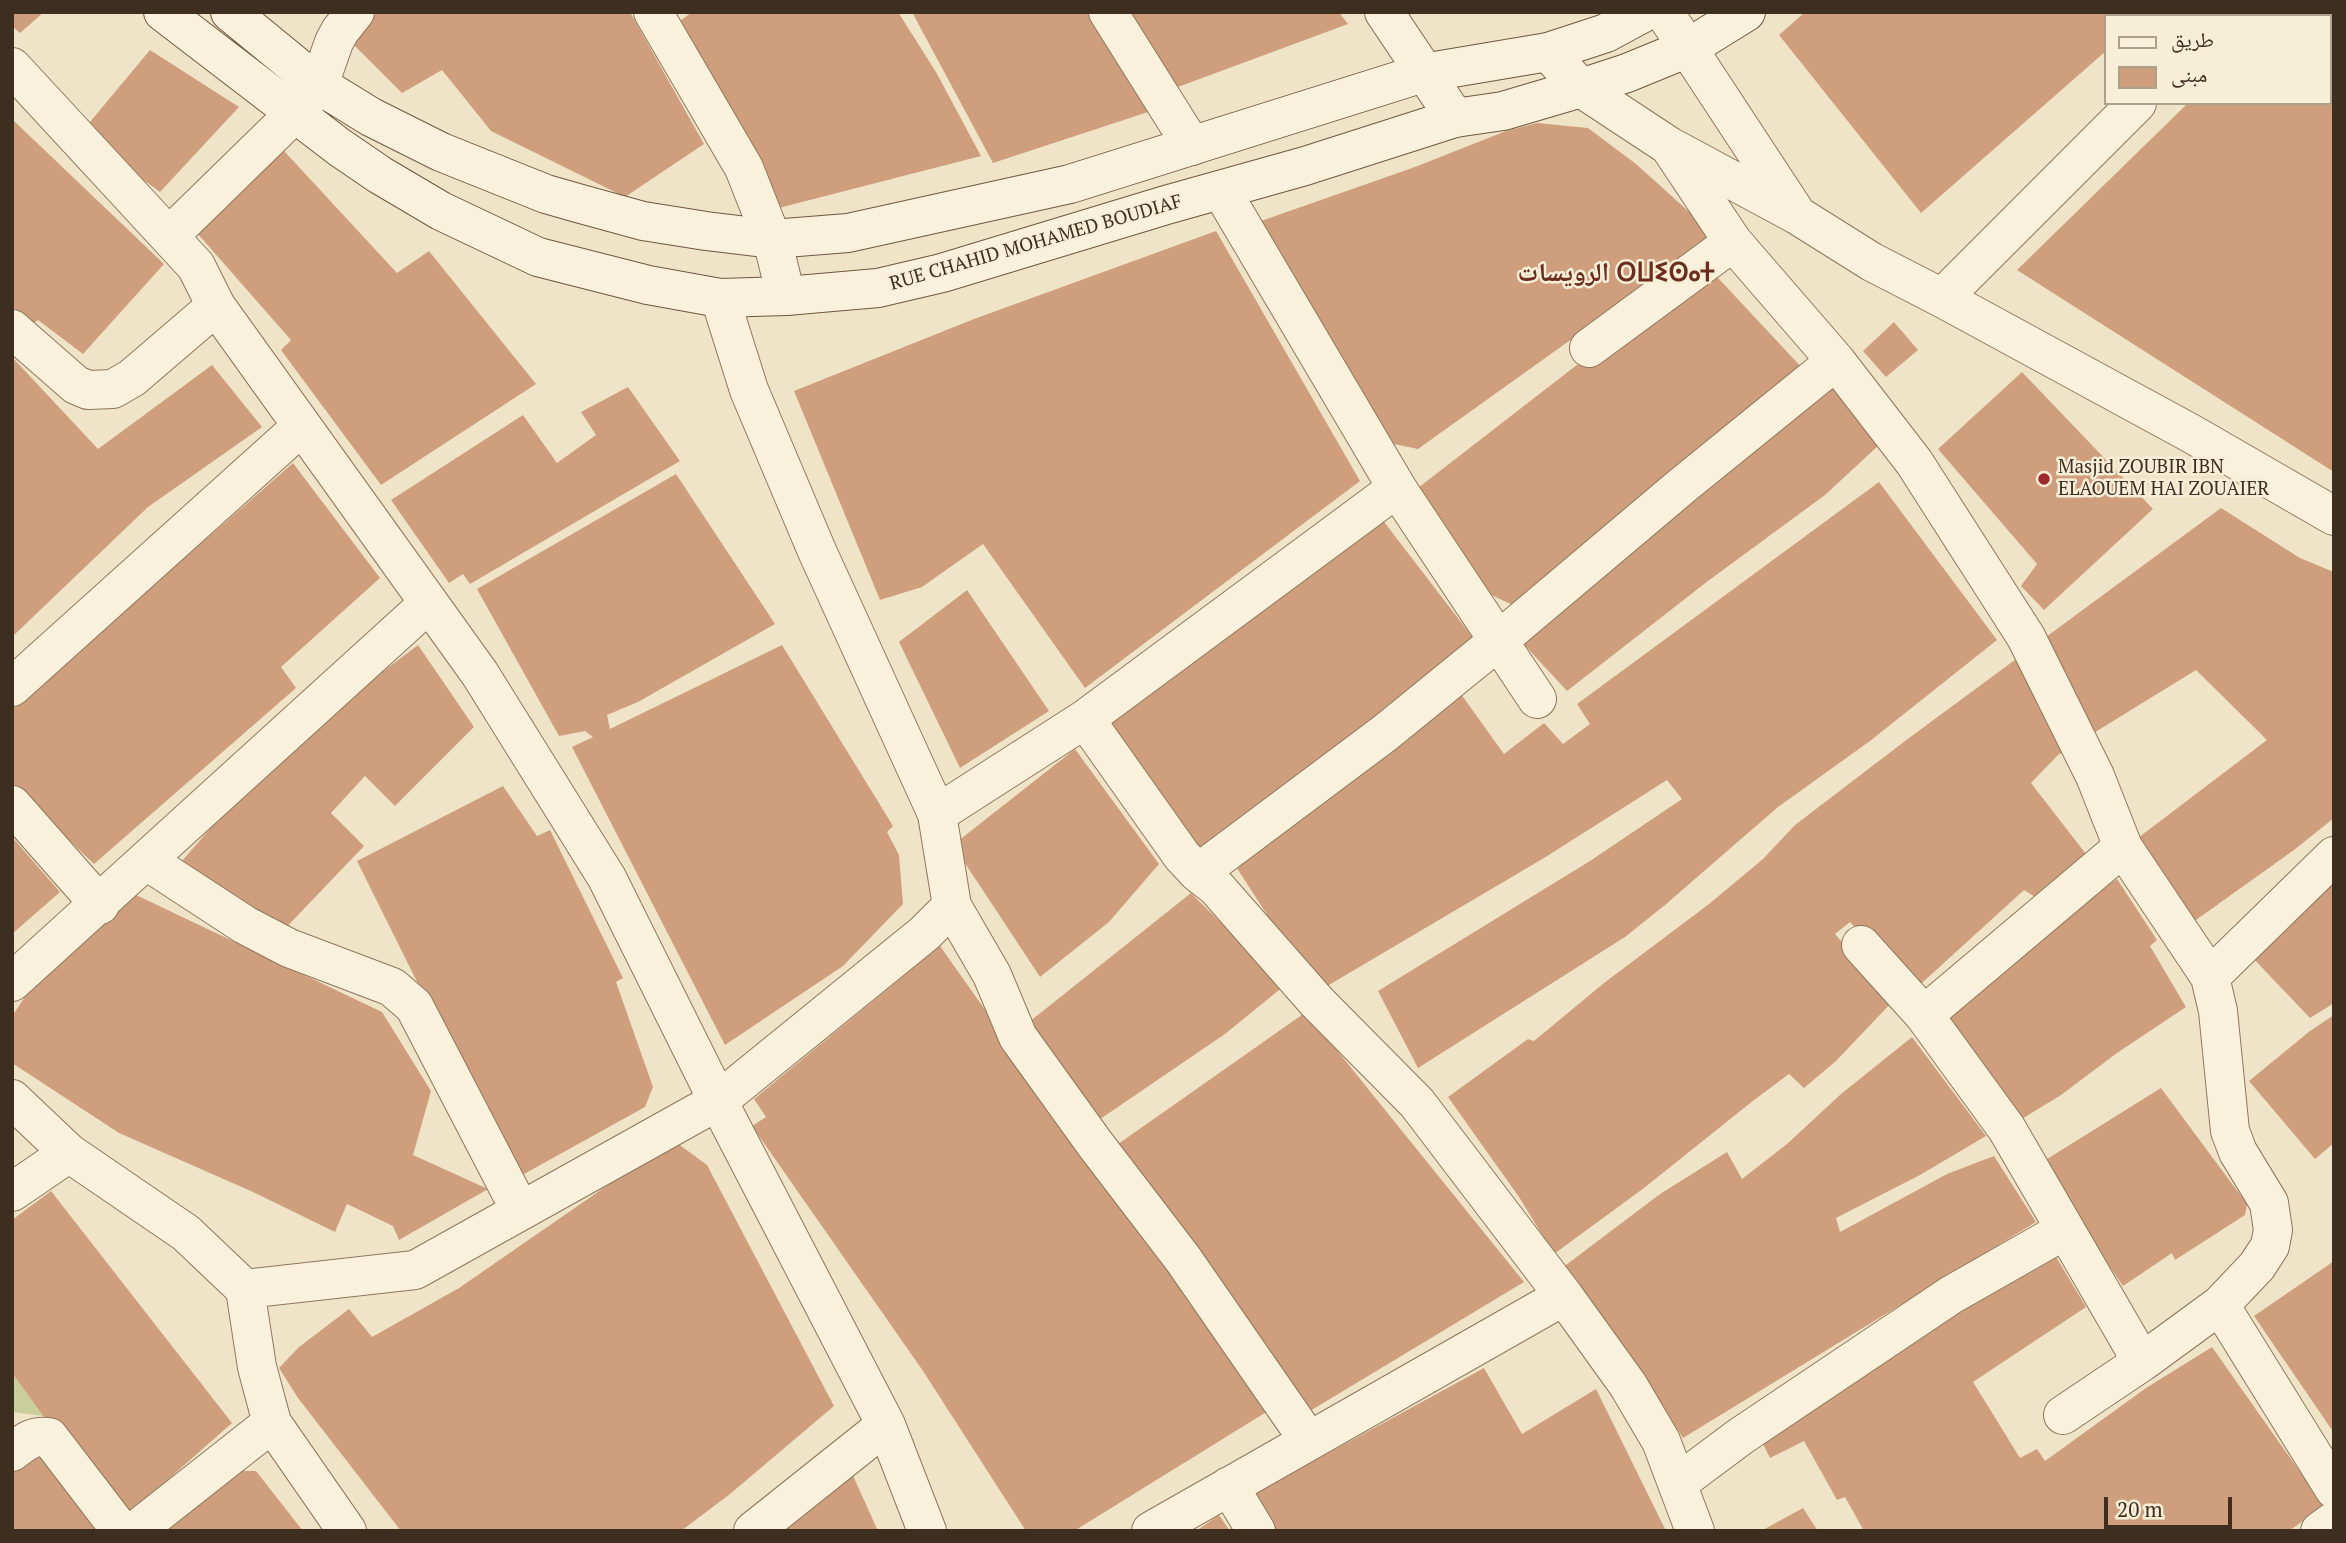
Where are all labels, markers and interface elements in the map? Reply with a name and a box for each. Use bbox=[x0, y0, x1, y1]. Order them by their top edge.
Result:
legend bbox=[2104, 14, 2332, 105]
text: طريق bbox=[2171, 25, 2214, 53]
text: مبنى bbox=[2171, 60, 2207, 88]
street label: RUE CHAHID MOHAMED BOUDIAF bbox=[887, 190, 1185, 296]
district label: الرويسات ⵔⵡⵉⵙⴰⵜ bbox=[1517, 258, 1715, 290]
place label: Masjid ZOUBIR IBN ELAOUEM HAI ZOUAIER bbox=[2058, 457, 2269, 501]
marker: Masjid ZOUBIR IBN ELAOUEM HAI ZOUAIER bbox=[2036, 471, 2052, 487]
scale bar bbox=[2108, 1484, 2236, 1528]
text: 20 m bbox=[2117, 1495, 2163, 1523]

